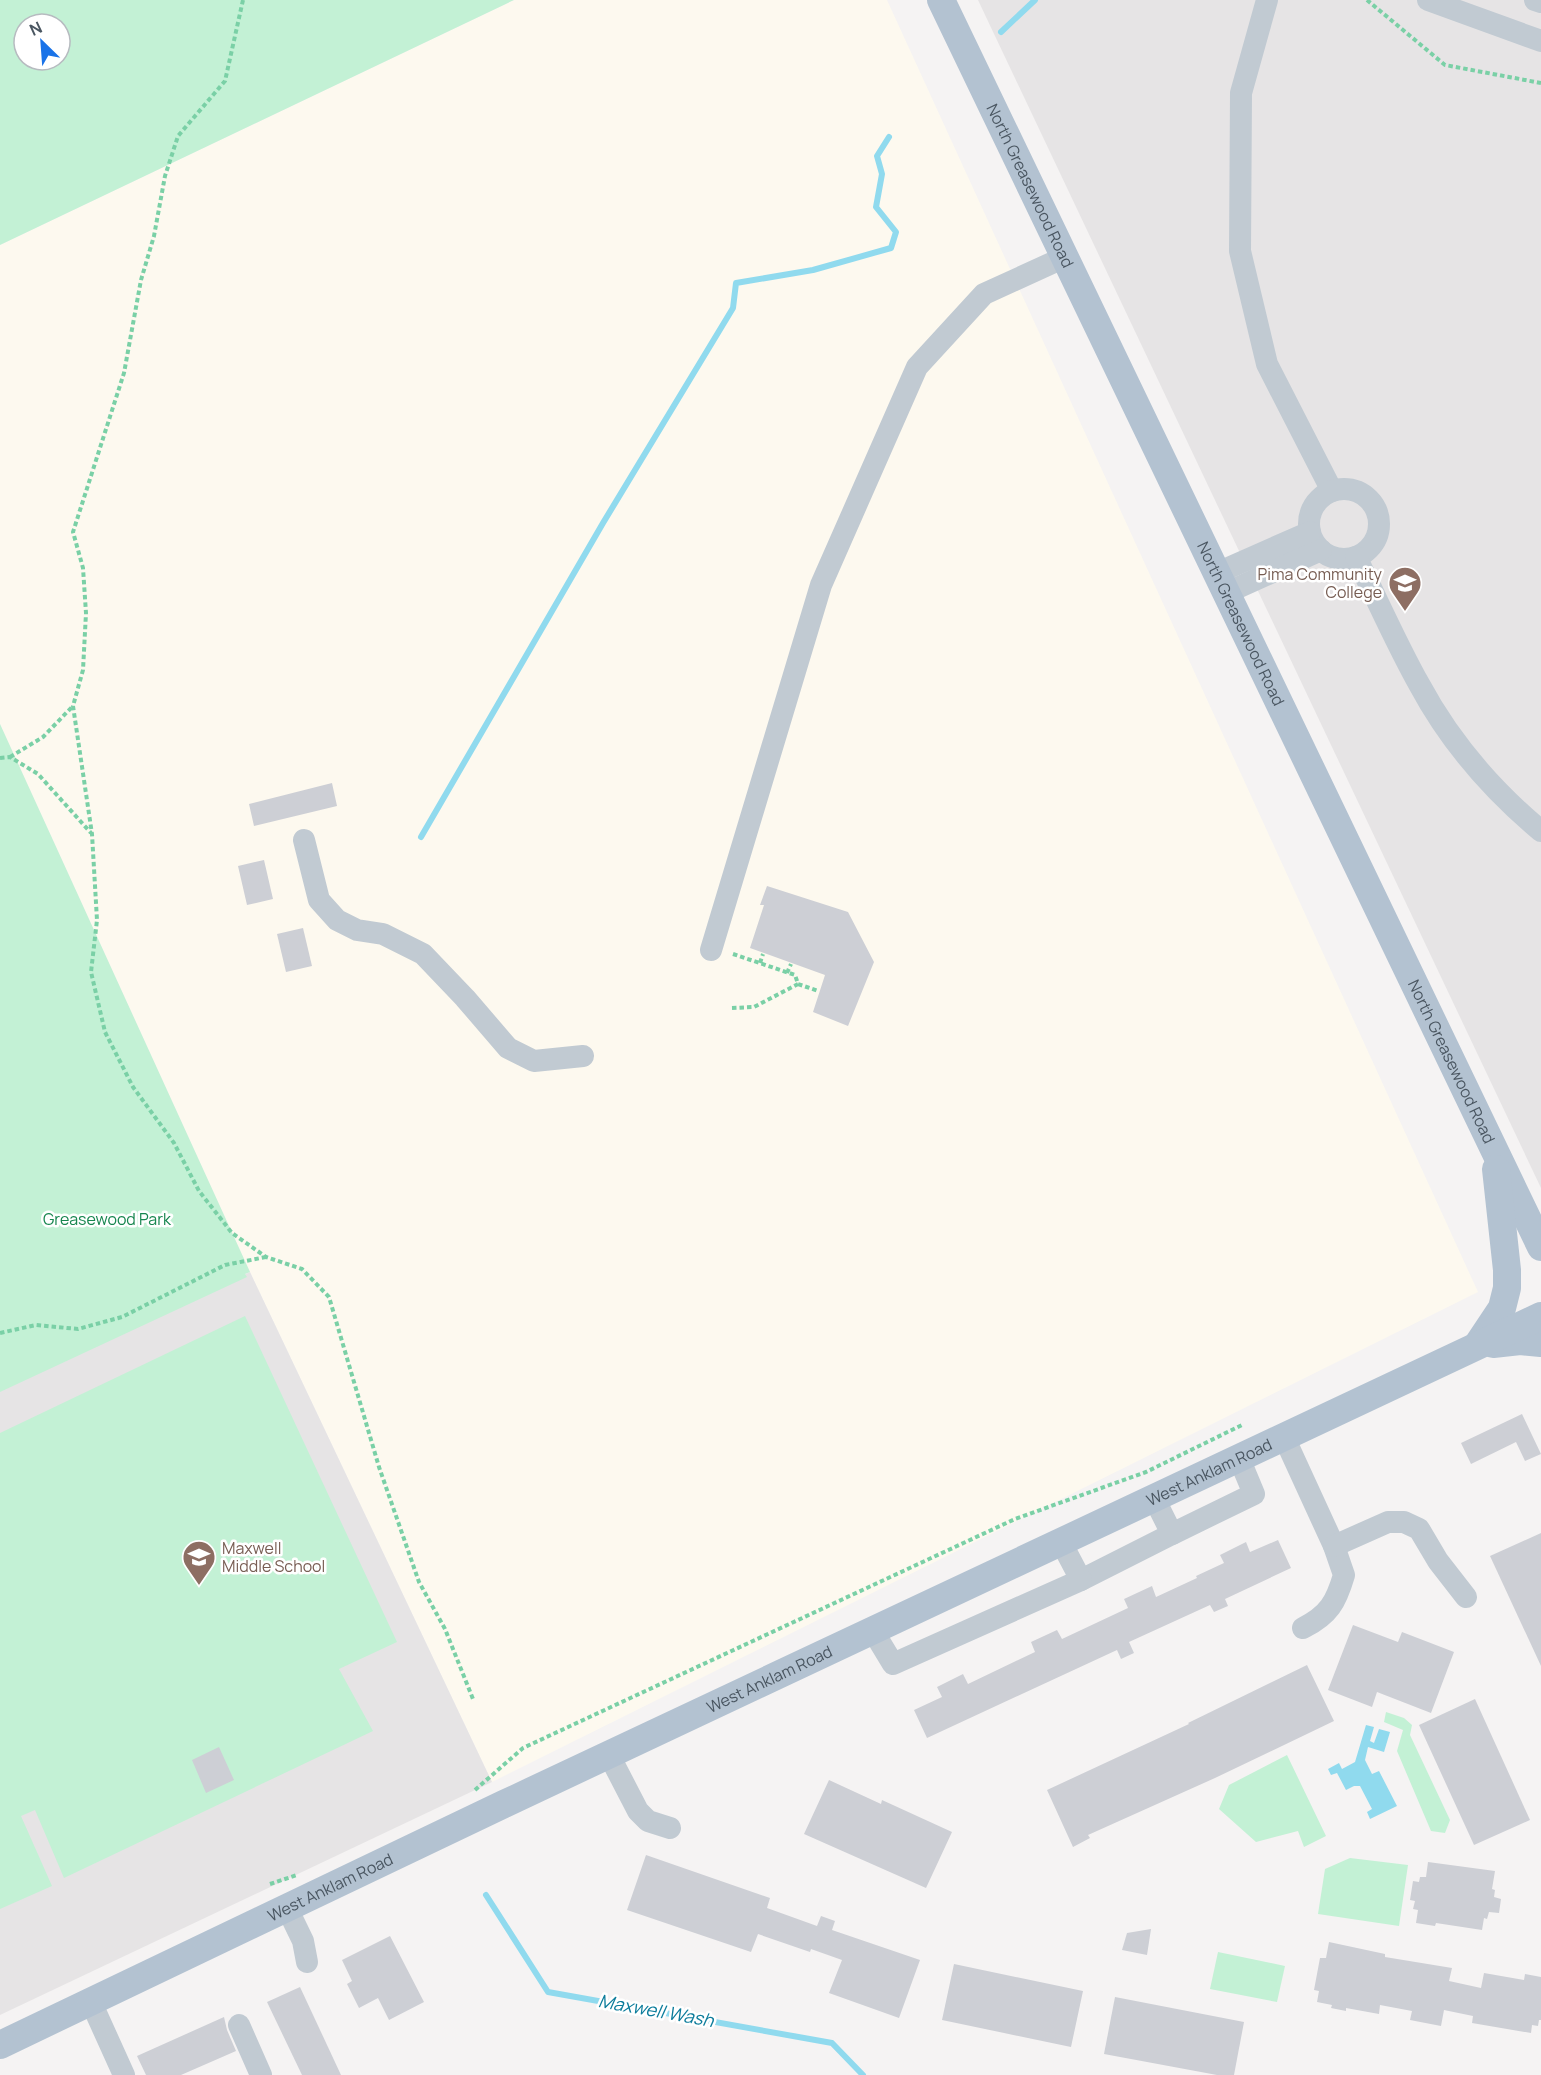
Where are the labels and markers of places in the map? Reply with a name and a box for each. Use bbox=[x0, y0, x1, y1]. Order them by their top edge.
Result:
place label: Pima Community College bbox=[1258, 563, 1383, 603]
school or university icon: Pima Community College bbox=[1387, 565, 1423, 612]
place label: Maxwell Middle School bbox=[222, 1537, 325, 1577]
school or university icon: Maxwell Middle School bbox=[181, 1539, 217, 1586]

